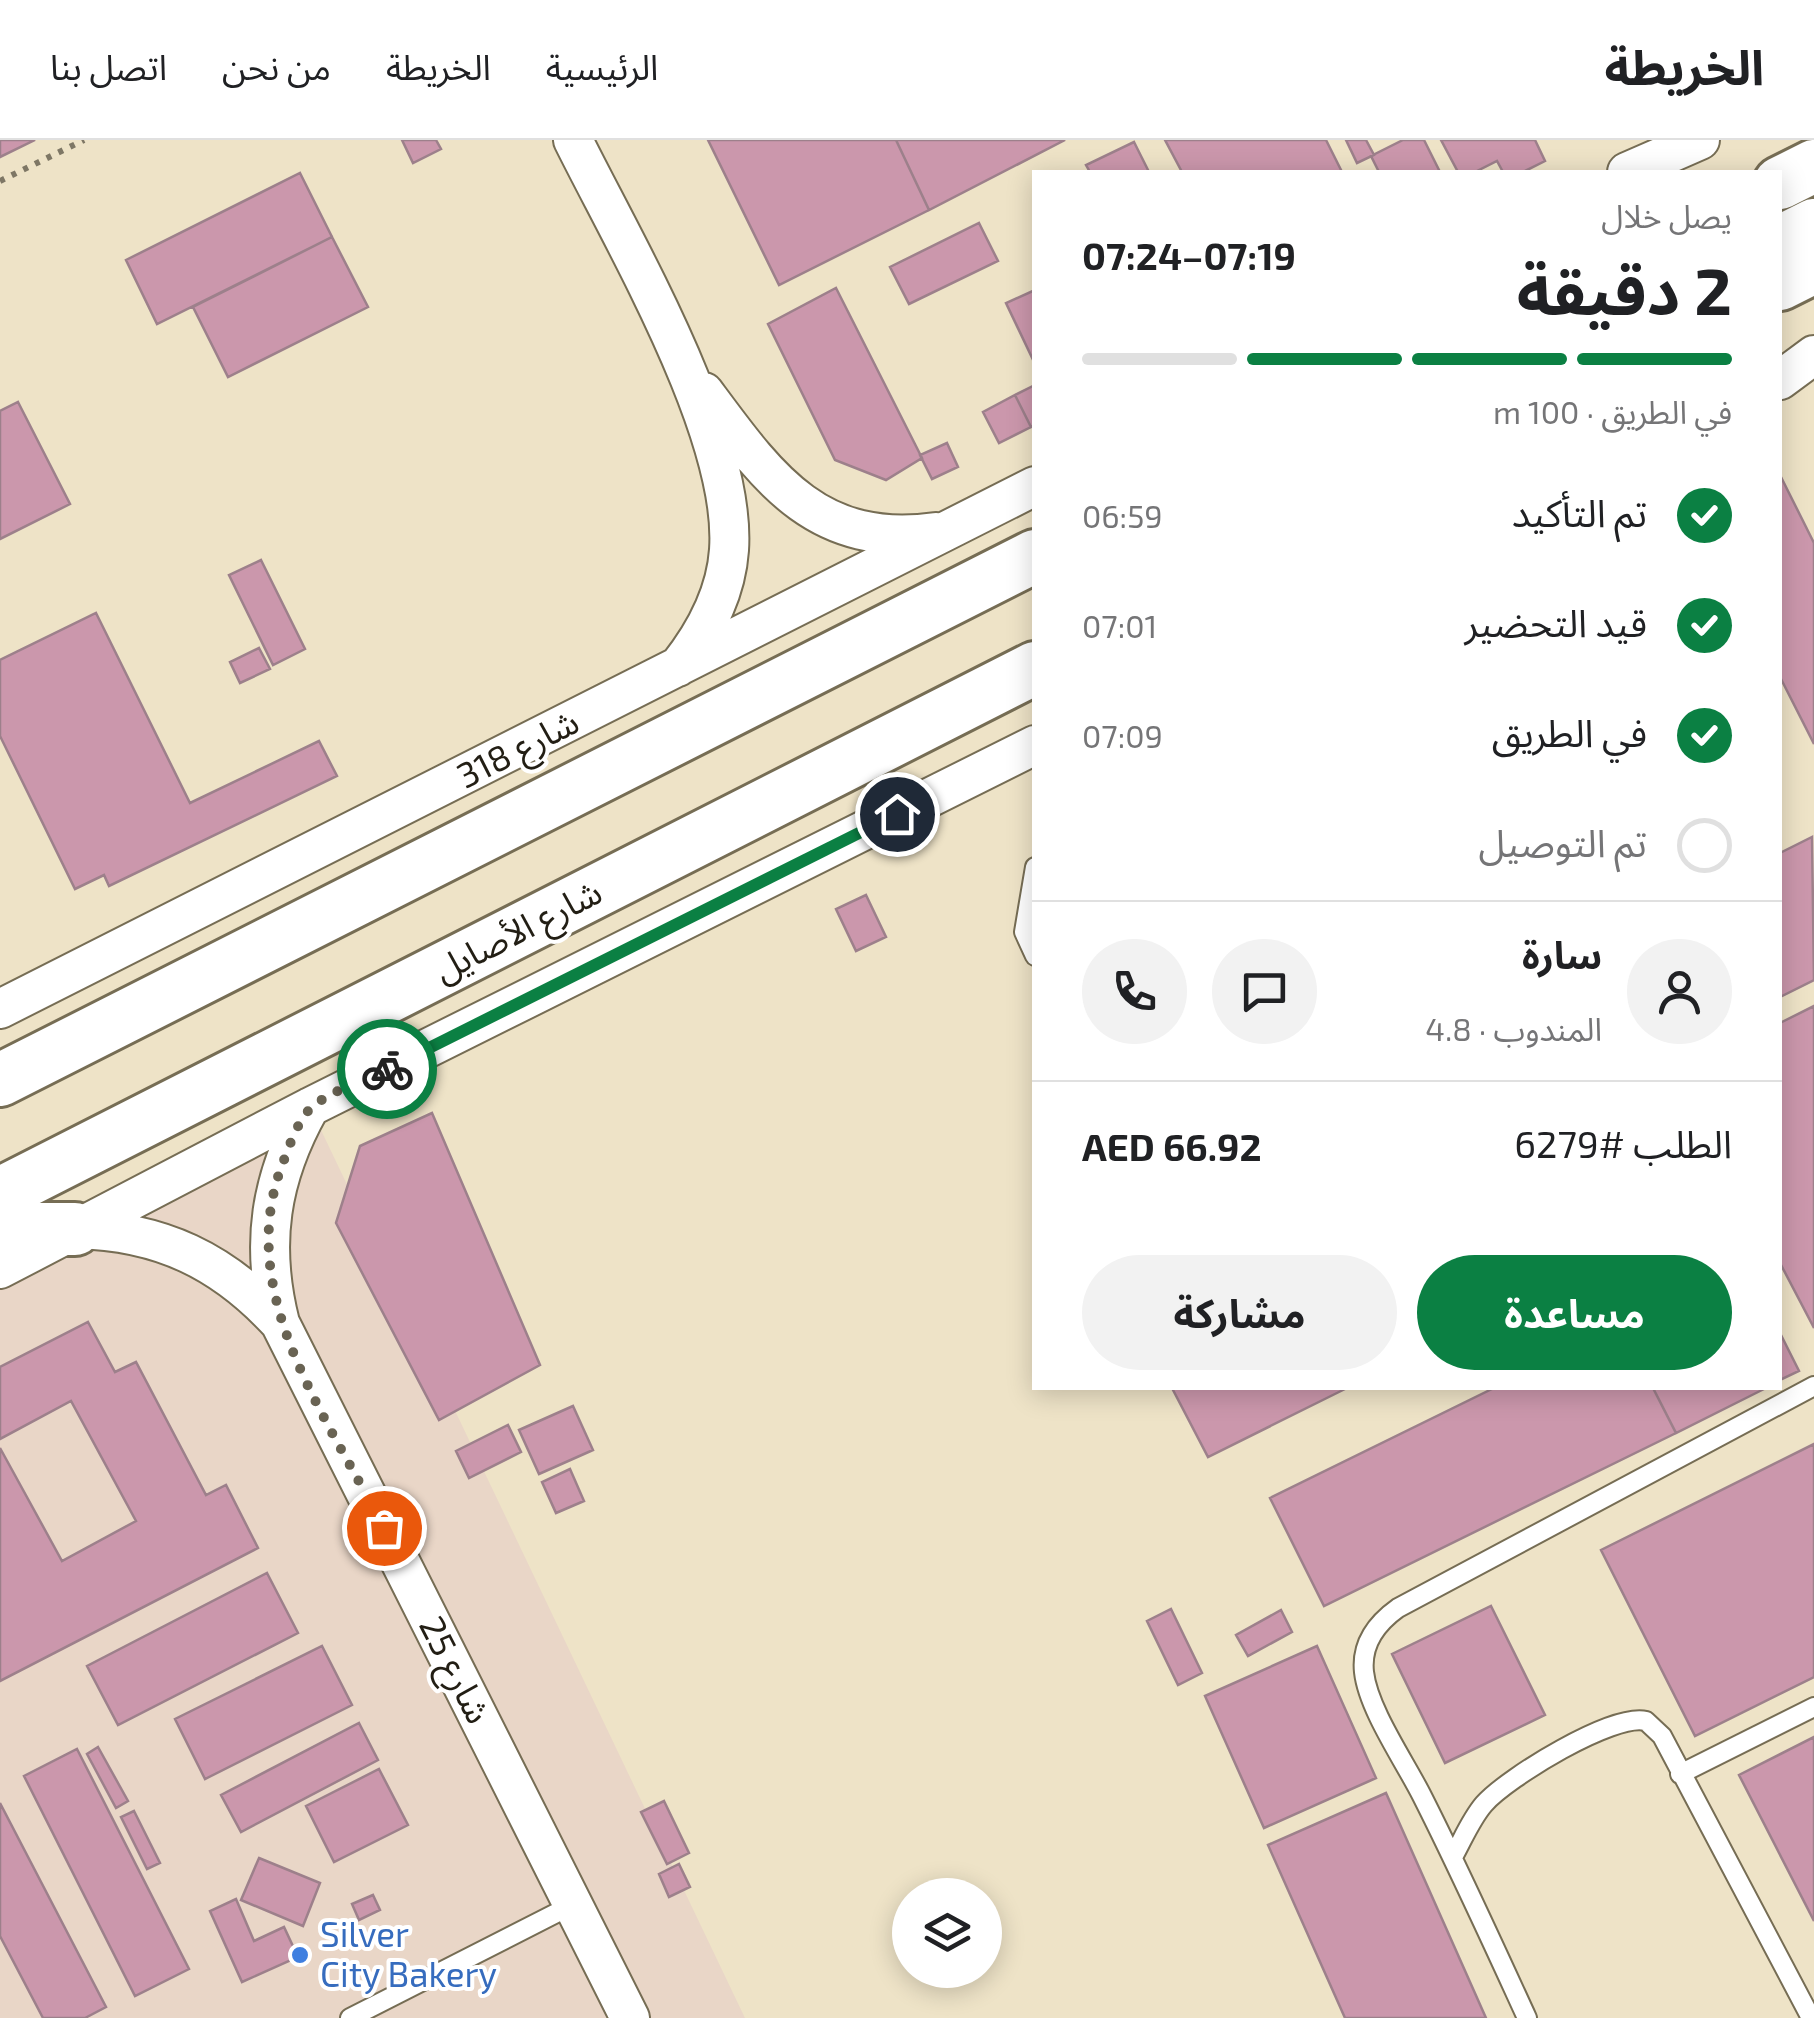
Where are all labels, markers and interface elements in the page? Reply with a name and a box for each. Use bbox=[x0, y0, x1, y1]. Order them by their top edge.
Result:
text: الخريطة bbox=[1605, 37, 1764, 95]
text: اتصل بنا bbox=[50, 45, 167, 87]
text: من نحن bbox=[222, 45, 331, 87]
text: الخريطة bbox=[386, 45, 491, 87]
text: الرئيسية bbox=[546, 45, 658, 87]
text: يصل خلال bbox=[1601, 196, 1732, 234]
text: 07:19–07:24 bbox=[1082, 232, 1296, 278]
text: 2 دقيقة bbox=[1517, 250, 1732, 328]
text: في الطريق · 100 m bbox=[1493, 392, 1732, 430]
icon: check bbox=[1677, 488, 1732, 543]
text: تم التأكيد bbox=[1512, 489, 1647, 535]
text: 06:59 bbox=[1082, 496, 1163, 534]
icon: check bbox=[1677, 598, 1732, 653]
text: قيد التحضير bbox=[1465, 599, 1647, 645]
text: 07:01 bbox=[1082, 606, 1157, 644]
street label: شارع 318 bbox=[449, 699, 588, 802]
icon: check bbox=[1677, 708, 1732, 763]
text: في الطريق bbox=[1492, 709, 1647, 755]
text: 07:09 bbox=[1082, 716, 1163, 754]
pin bbox=[855, 772, 940, 857]
icon: home bbox=[870, 787, 925, 842]
text: تم التوصيل bbox=[1479, 819, 1647, 865]
street label: شارع الأصايل bbox=[426, 869, 611, 996]
text: سارة bbox=[1522, 931, 1602, 977]
button: phone bbox=[1082, 939, 1187, 1044]
button: chat bbox=[1212, 939, 1317, 1044]
button: person bbox=[1627, 939, 1732, 1044]
text: المندوب · 4.8 bbox=[1425, 1009, 1602, 1047]
courier bbox=[337, 1019, 437, 1119]
icon: bike bbox=[360, 1042, 415, 1097]
text: الطلب #6279 bbox=[1514, 1120, 1732, 1166]
text: AED 66.92 bbox=[1082, 1123, 1262, 1169]
button: مشاركة bbox=[1082, 1255, 1397, 1370]
button: مساعدة bbox=[1417, 1255, 1732, 1370]
pin bbox=[342, 1486, 427, 1571]
icon: bag bbox=[357, 1501, 412, 1556]
street label: شارع 25 bbox=[406, 1609, 501, 1733]
map controls bbox=[892, 1878, 1002, 1988]
button: layers bbox=[892, 1878, 1002, 1988]
place label: Silver City Bakery bbox=[320, 1912, 497, 1994]
marker: Silver City Bakery bbox=[289, 1944, 311, 1966]

